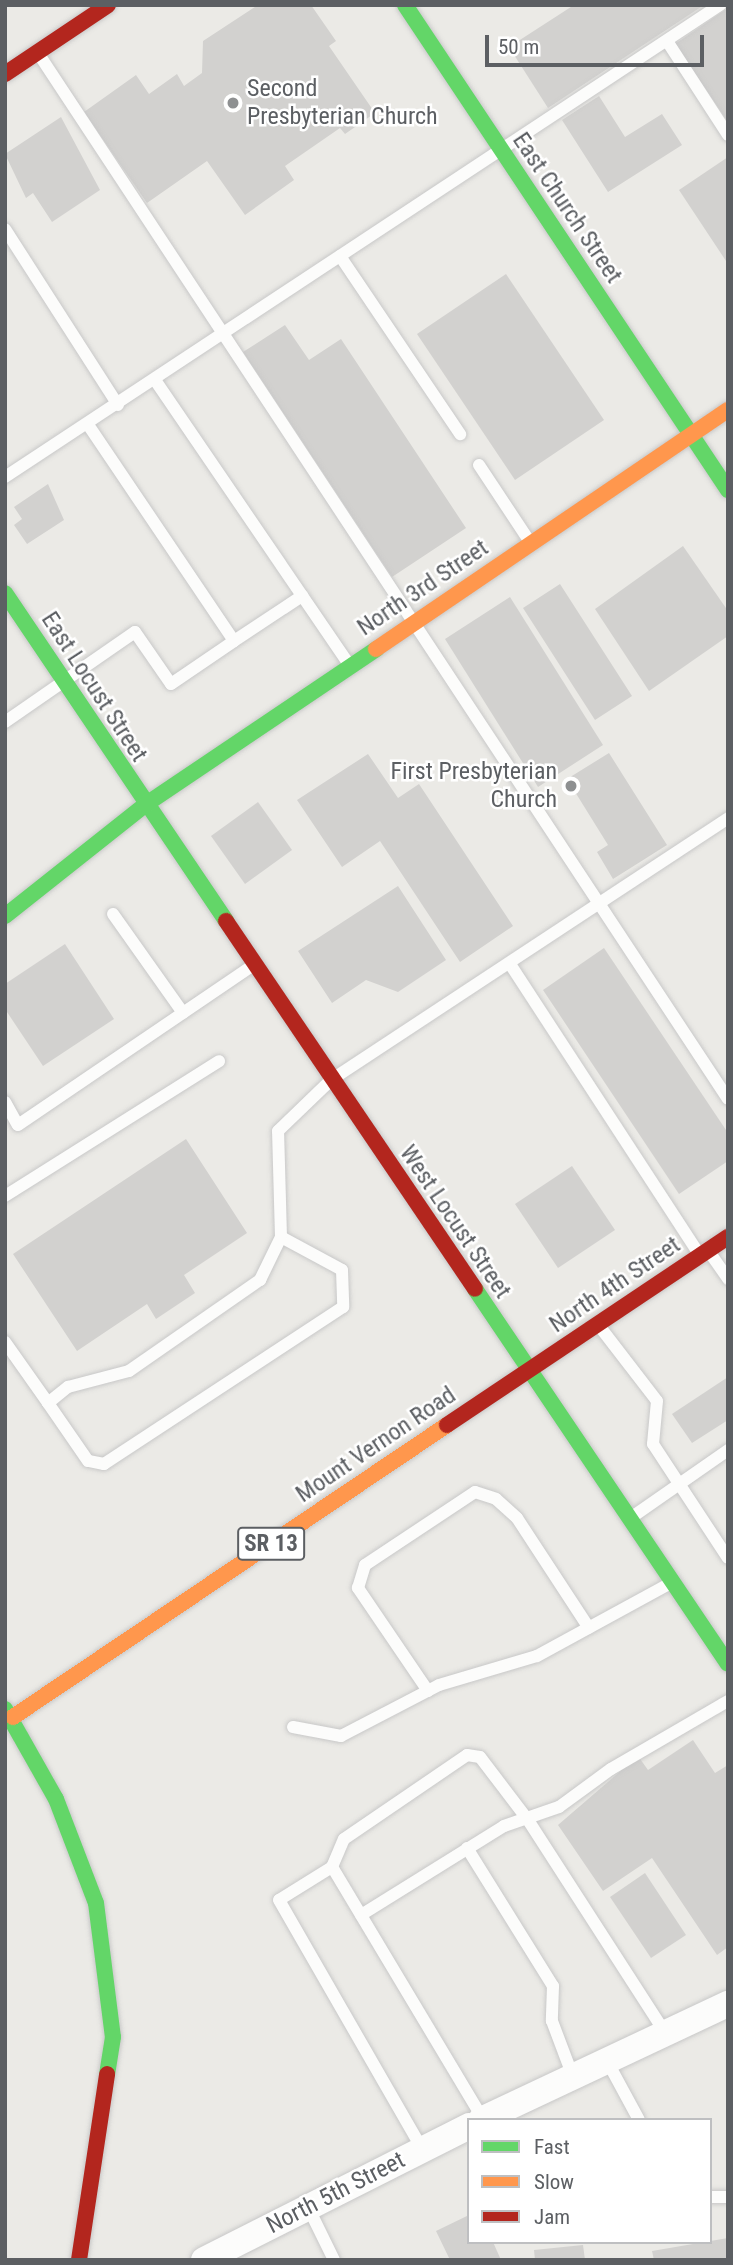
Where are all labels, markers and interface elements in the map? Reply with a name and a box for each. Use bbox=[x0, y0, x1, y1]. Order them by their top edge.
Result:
scale bar bbox=[488, 21, 707, 65]
text: 50 m bbox=[498, 35, 539, 59]
place label: Second Presbyterian Church bbox=[247, 75, 438, 131]
marker: Second Presbyterian Church bbox=[225, 95, 241, 111]
street label: East Church Street bbox=[506, 127, 628, 289]
street label: North 3rd Street bbox=[352, 534, 494, 642]
street label: East Locust Street bbox=[35, 607, 153, 767]
place label: First Presbyterian Church bbox=[390, 758, 557, 814]
marker: First Presbyterian Church bbox=[563, 778, 579, 794]
street label: West Locust Street bbox=[393, 1140, 517, 1304]
street label: North 4th Street bbox=[544, 1231, 686, 1339]
street label: Mount Vernon Road bbox=[291, 1381, 461, 1509]
road number: SR 13 bbox=[236, 1525, 306, 1564]
legend bbox=[467, 2118, 712, 2244]
text: Fast bbox=[534, 2135, 570, 2159]
street label: North 5th Street bbox=[262, 2146, 410, 2240]
text: Slow bbox=[534, 2170, 574, 2194]
text: Jam bbox=[534, 2205, 570, 2229]

